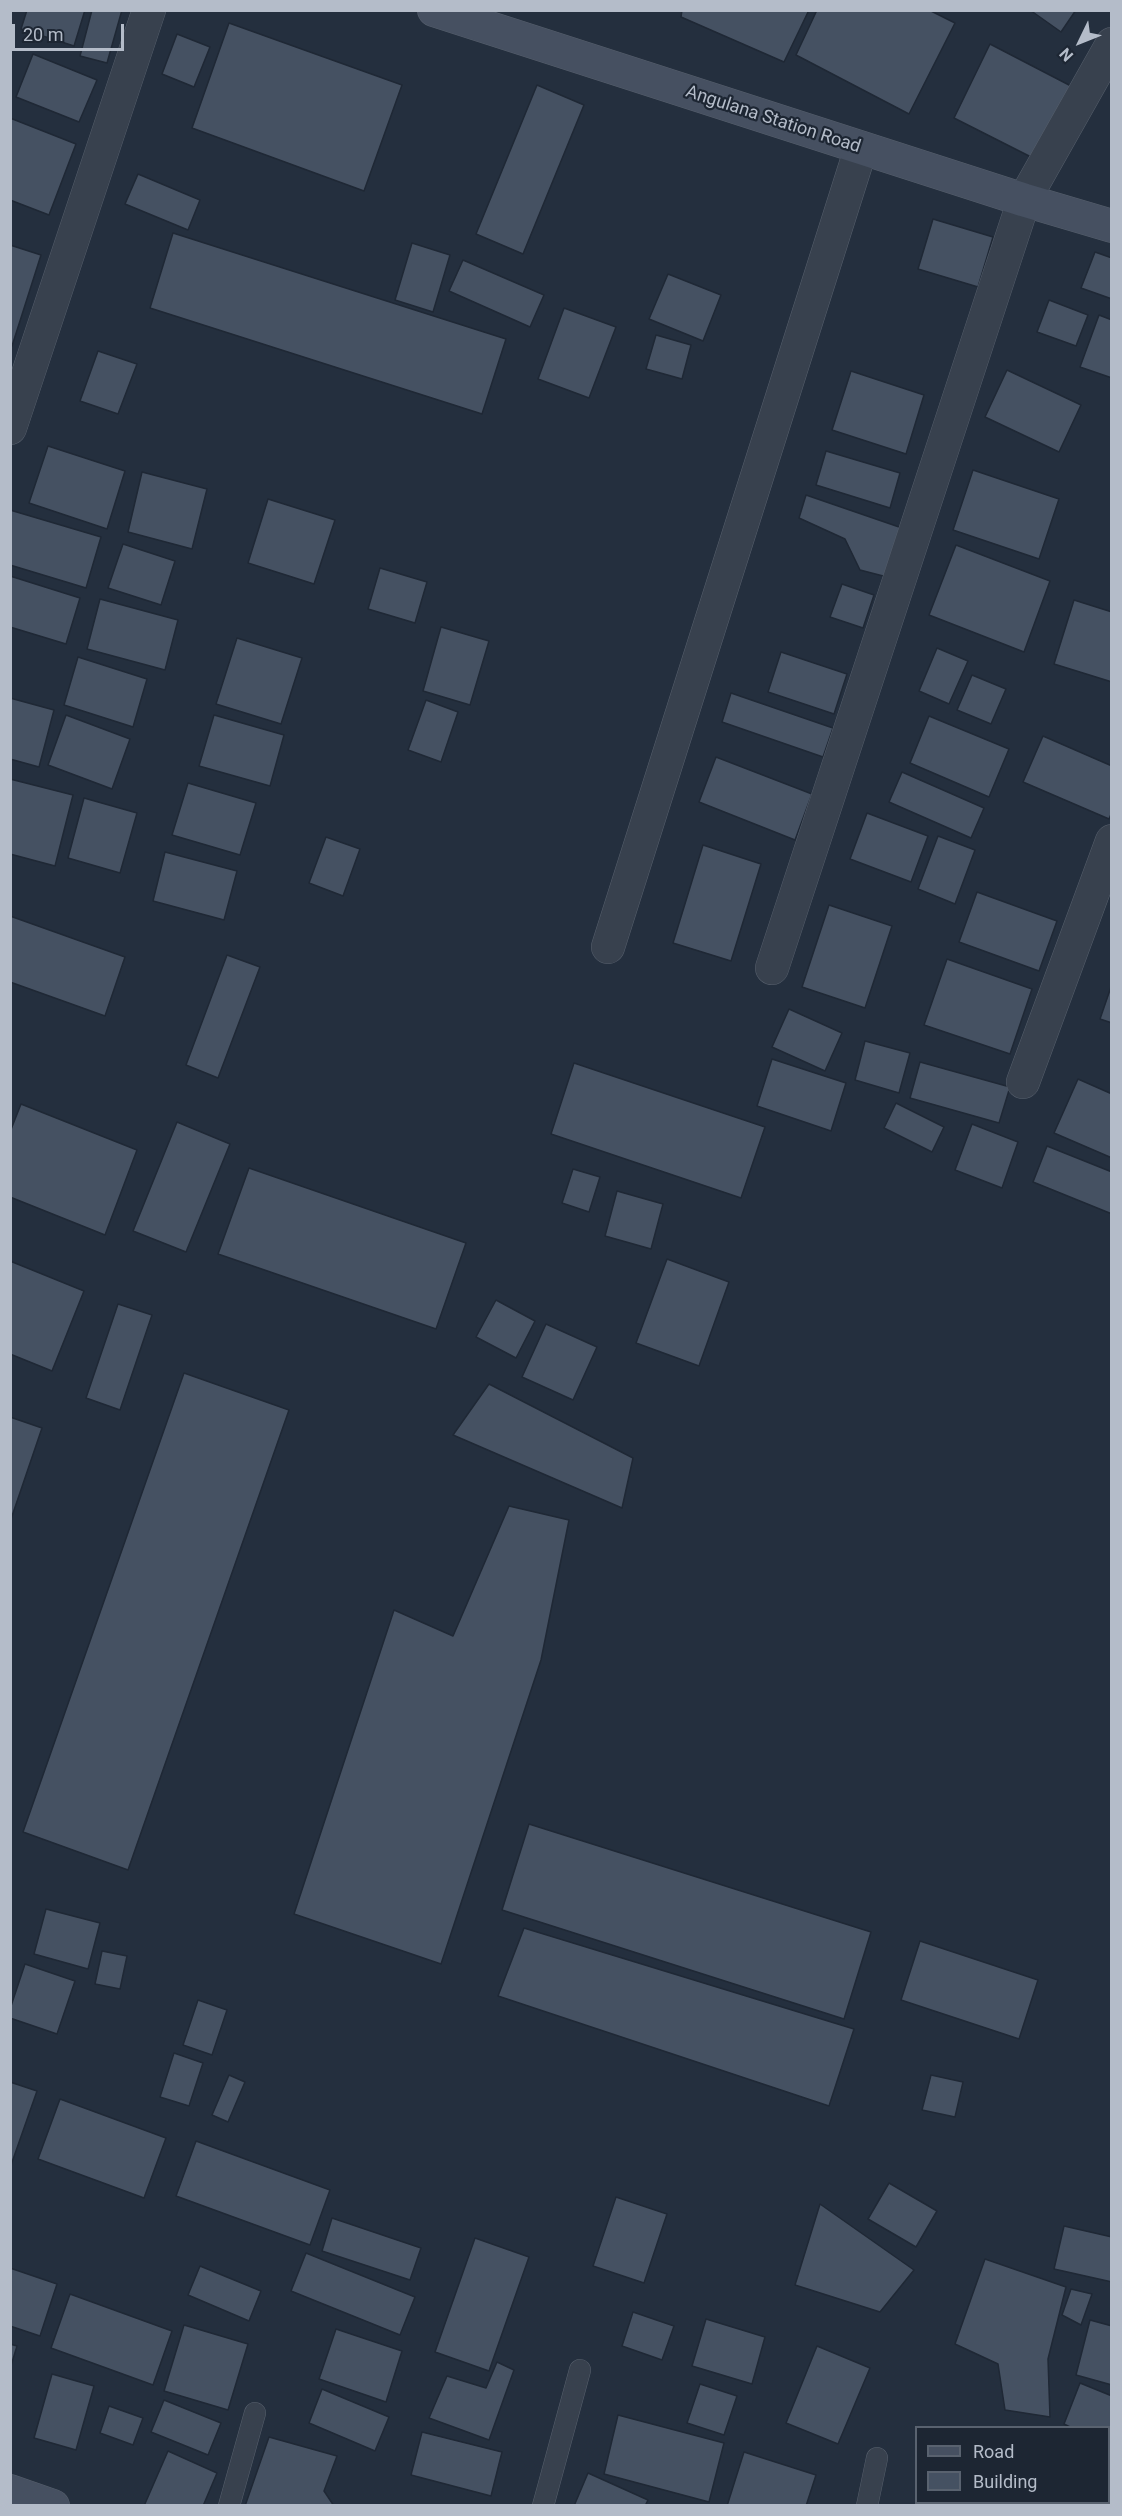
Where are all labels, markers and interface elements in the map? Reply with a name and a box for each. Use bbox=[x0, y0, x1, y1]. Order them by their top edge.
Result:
scale bar bbox=[15, 12, 128, 50]
north arrow bbox=[1050, 12, 1110, 72]
text: 20 m bbox=[23, 24, 63, 45]
text: N bbox=[1056, 44, 1077, 65]
street label: Angulana Station Road bbox=[683, 82, 863, 158]
legend bbox=[915, 2426, 1110, 2504]
text: Road bbox=[973, 2441, 1014, 2462]
text: Building bbox=[973, 2471, 1037, 2492]

